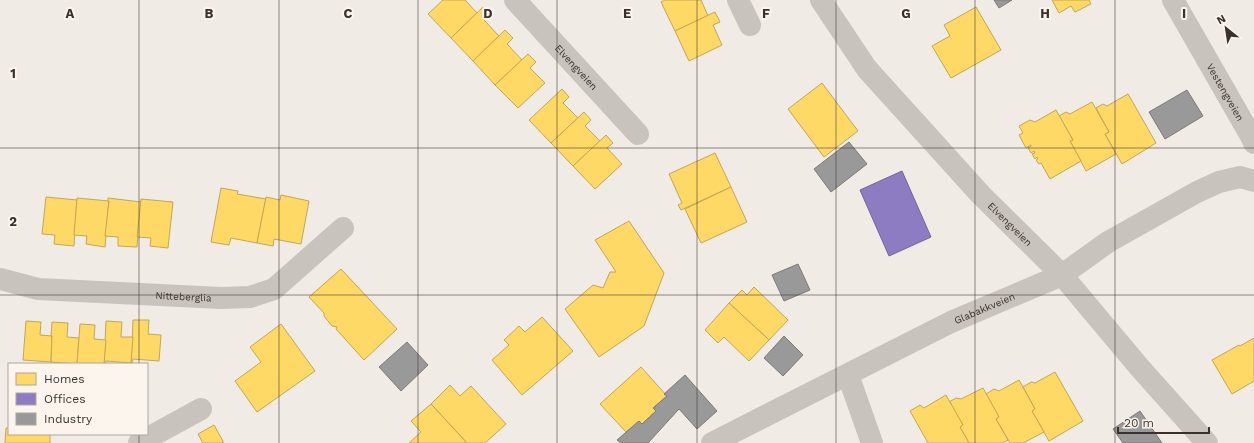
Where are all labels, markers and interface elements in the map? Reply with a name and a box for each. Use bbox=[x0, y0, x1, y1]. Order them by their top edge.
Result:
text: A bbox=[66, 6, 75, 21]
text: B bbox=[205, 6, 214, 21]
text: C bbox=[344, 6, 353, 21]
text: D bbox=[483, 6, 493, 21]
text: E bbox=[623, 6, 631, 21]
text: F bbox=[762, 6, 770, 21]
text: G bbox=[901, 6, 911, 21]
text: H bbox=[1040, 6, 1050, 21]
text: I bbox=[1182, 6, 1186, 21]
north arrow bbox=[1206, 8, 1246, 48]
text: N bbox=[1214, 12, 1228, 27]
street label: Elvengveien bbox=[553, 42, 600, 92]
street label: Vestengveien bbox=[1205, 61, 1246, 123]
text: 1 bbox=[10, 66, 16, 81]
street label: Elvengveien bbox=[986, 200, 1035, 248]
text: 2 bbox=[9, 214, 17, 229]
street label: Nitteberglia bbox=[155, 289, 212, 303]
street label: Glabakkveien bbox=[952, 290, 1016, 326]
legend bbox=[8, 363, 148, 435]
text: Homes bbox=[44, 372, 85, 386]
text: Offices bbox=[44, 392, 86, 406]
scale bar bbox=[1118, 409, 1209, 435]
text: Industry bbox=[44, 412, 93, 426]
text: 20 m bbox=[1124, 416, 1154, 430]

